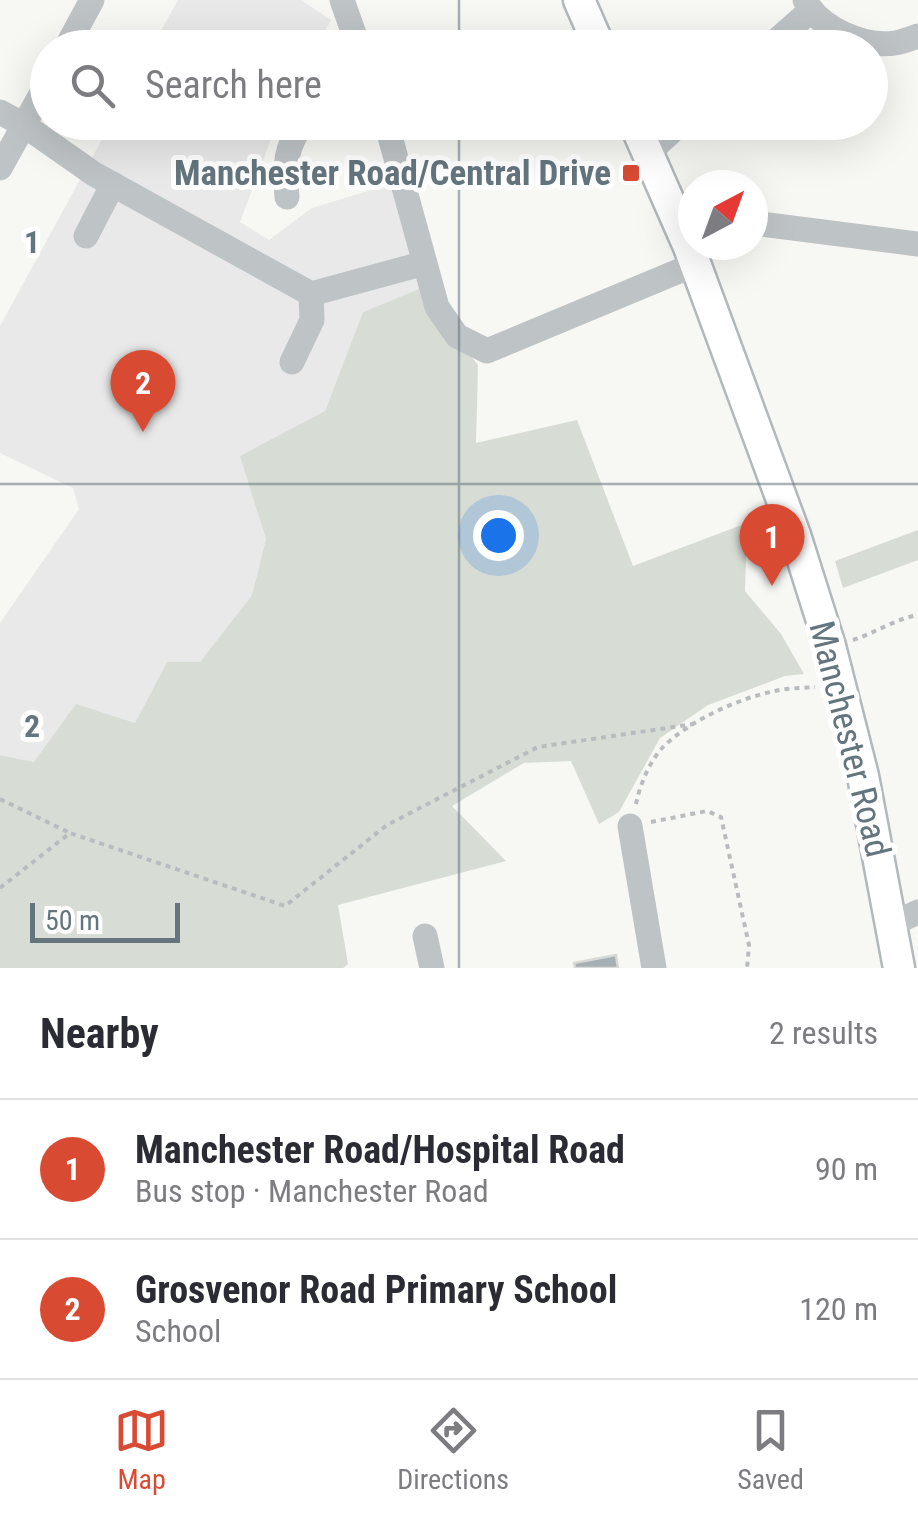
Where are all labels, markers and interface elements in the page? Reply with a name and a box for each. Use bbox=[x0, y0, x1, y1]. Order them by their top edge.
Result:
search box bbox=[30, 30, 888, 140]
icon: search bbox=[65, 58, 120, 113]
text: Search here bbox=[145, 63, 322, 107]
place label: Manchester Road/Central Drive bbox=[174, 153, 611, 194]
marker: Manchester Road/Central Drive bbox=[620, 162, 642, 184]
north arrow bbox=[678, 170, 768, 260]
text: 1 bbox=[24, 223, 40, 261]
pin: 2 bbox=[110, 350, 176, 432]
pin: 1 bbox=[740, 504, 804, 586]
your location bbox=[473, 510, 524, 561]
street label: Manchester Road bbox=[800, 617, 899, 861]
text: 2 bbox=[24, 707, 40, 745]
scale bar bbox=[30, 898, 180, 943]
text: 50 m bbox=[45, 904, 100, 937]
text: Nearby bbox=[40, 1009, 159, 1058]
text: 2 results bbox=[769, 1014, 878, 1052]
text: Manchester Road/Hospital Road bbox=[135, 1128, 625, 1172]
text: 1 bbox=[64, 1150, 81, 1188]
text: 90 m bbox=[815, 1150, 878, 1188]
text: Bus stop · Manchester Road bbox=[135, 1172, 489, 1210]
text: Grosvenor Road Primary School bbox=[135, 1268, 617, 1312]
text: 2 bbox=[64, 1290, 81, 1328]
text: 120 m bbox=[799, 1290, 878, 1328]
text: School bbox=[135, 1312, 221, 1350]
tab: Map bbox=[114, 1403, 169, 1496]
tab: Directions bbox=[397, 1403, 509, 1496]
tab: Saved bbox=[737, 1403, 804, 1496]

